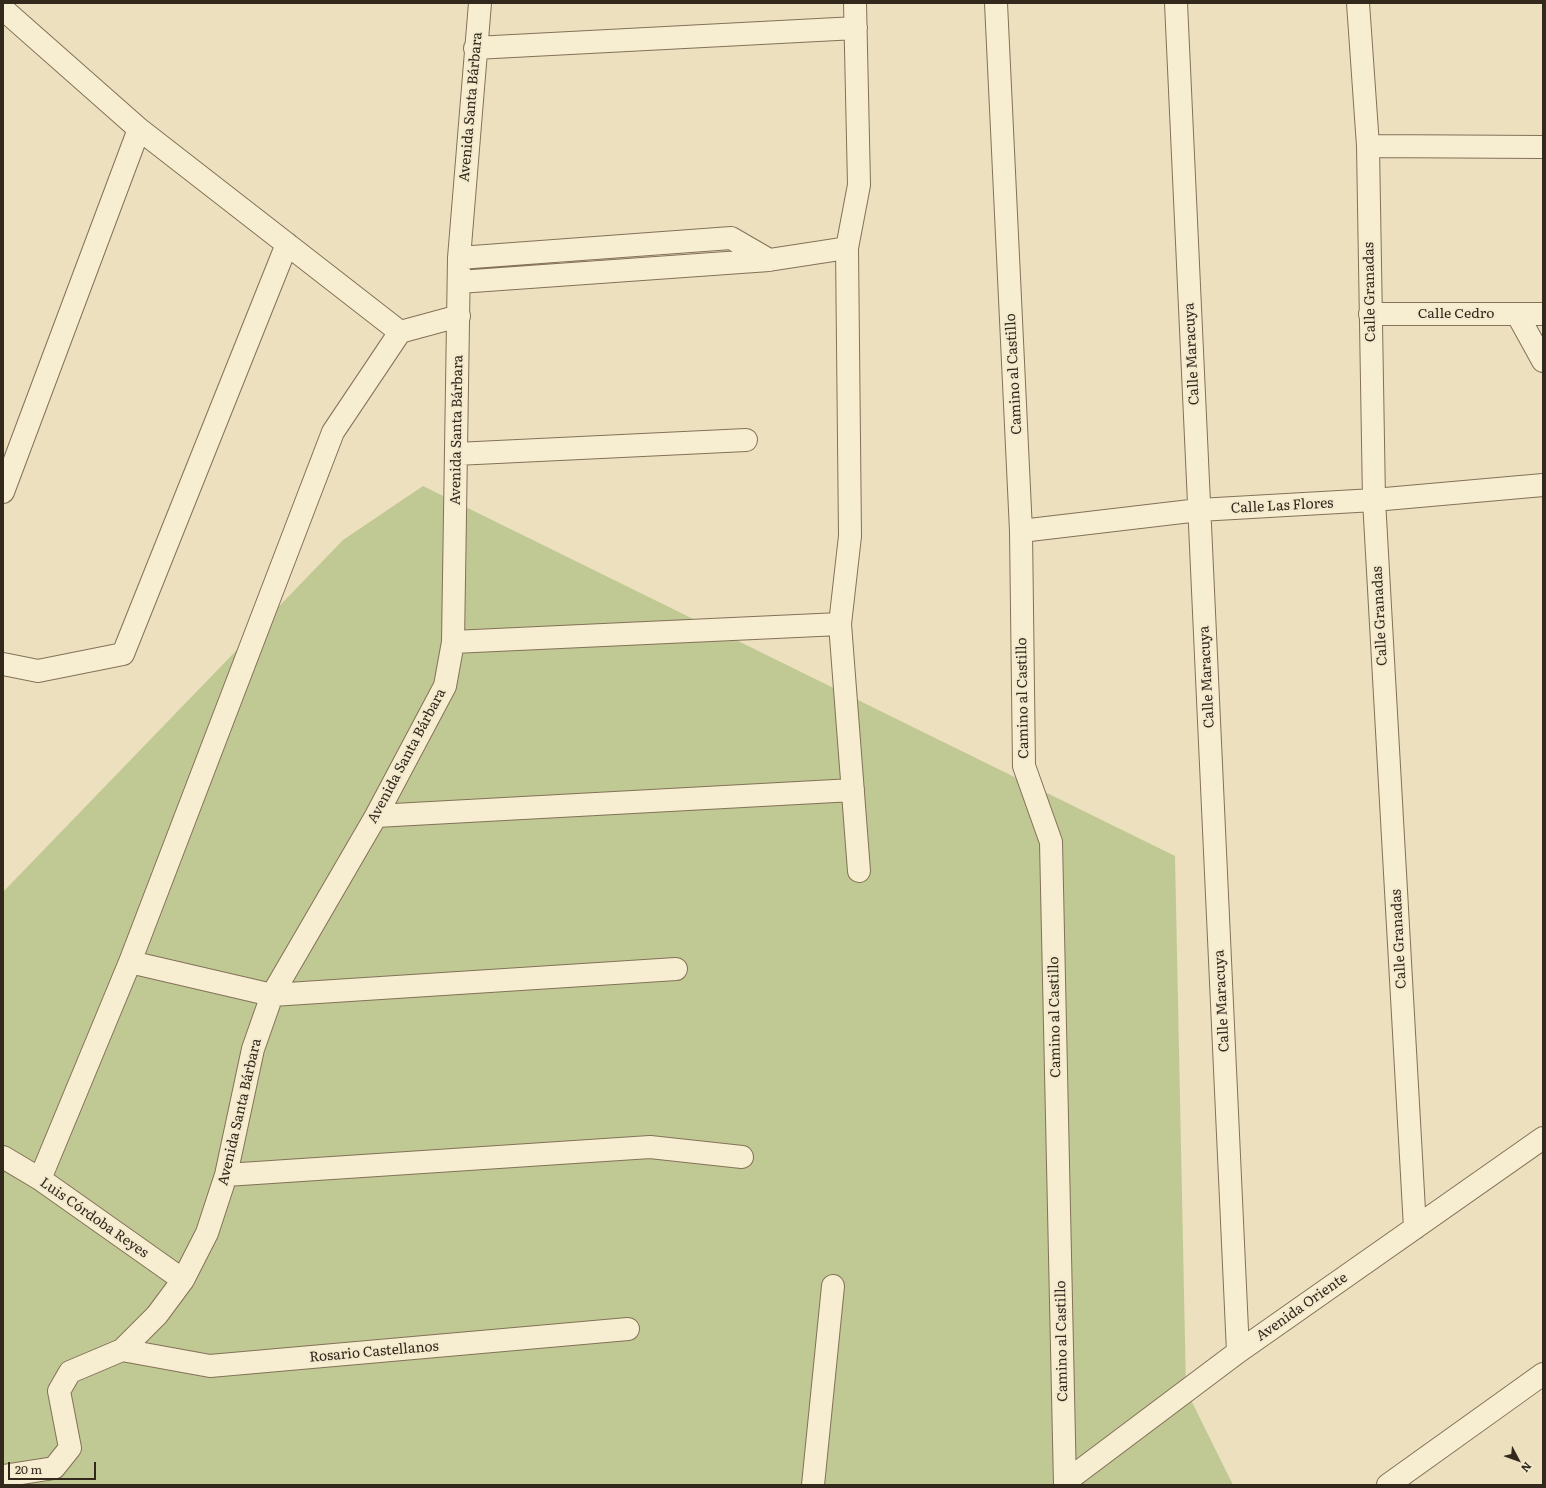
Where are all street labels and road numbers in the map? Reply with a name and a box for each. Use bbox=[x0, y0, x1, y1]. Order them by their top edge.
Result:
street label: Avenida Santa Bárbara bbox=[456, 31, 486, 183]
street label: Calle Granadas bbox=[1361, 242, 1379, 342]
street label: Calle Maracuya bbox=[1181, 302, 1203, 406]
street label: Calle Cedro bbox=[1418, 306, 1494, 322]
street label: Camino al Castillo bbox=[1002, 313, 1026, 435]
street label: Avenida Santa Bárbara bbox=[447, 355, 467, 505]
street label: Calle Las Flores bbox=[1230, 495, 1334, 517]
street label: Calle Granadas bbox=[1369, 566, 1391, 666]
street label: Calle Maracuya bbox=[1196, 625, 1218, 729]
street label: Camino al Castillo bbox=[1014, 637, 1032, 759]
street label: Avenida Santa Bárbara bbox=[364, 686, 450, 826]
street label: Calle Granadas bbox=[1388, 889, 1410, 989]
street label: Calle Maracuya bbox=[1211, 949, 1233, 1053]
street label: Camino al Castillo bbox=[1046, 956, 1064, 1078]
street label: Avenida Santa Bárbara bbox=[215, 1037, 265, 1187]
street label: Luis Córdoba Reyes bbox=[37, 1174, 151, 1262]
street label: Avenida Oriente bbox=[1253, 1269, 1351, 1345]
street label: Camino al Castillo bbox=[1053, 1280, 1071, 1402]
street label: Rosario Castellanos bbox=[309, 1338, 439, 1366]

